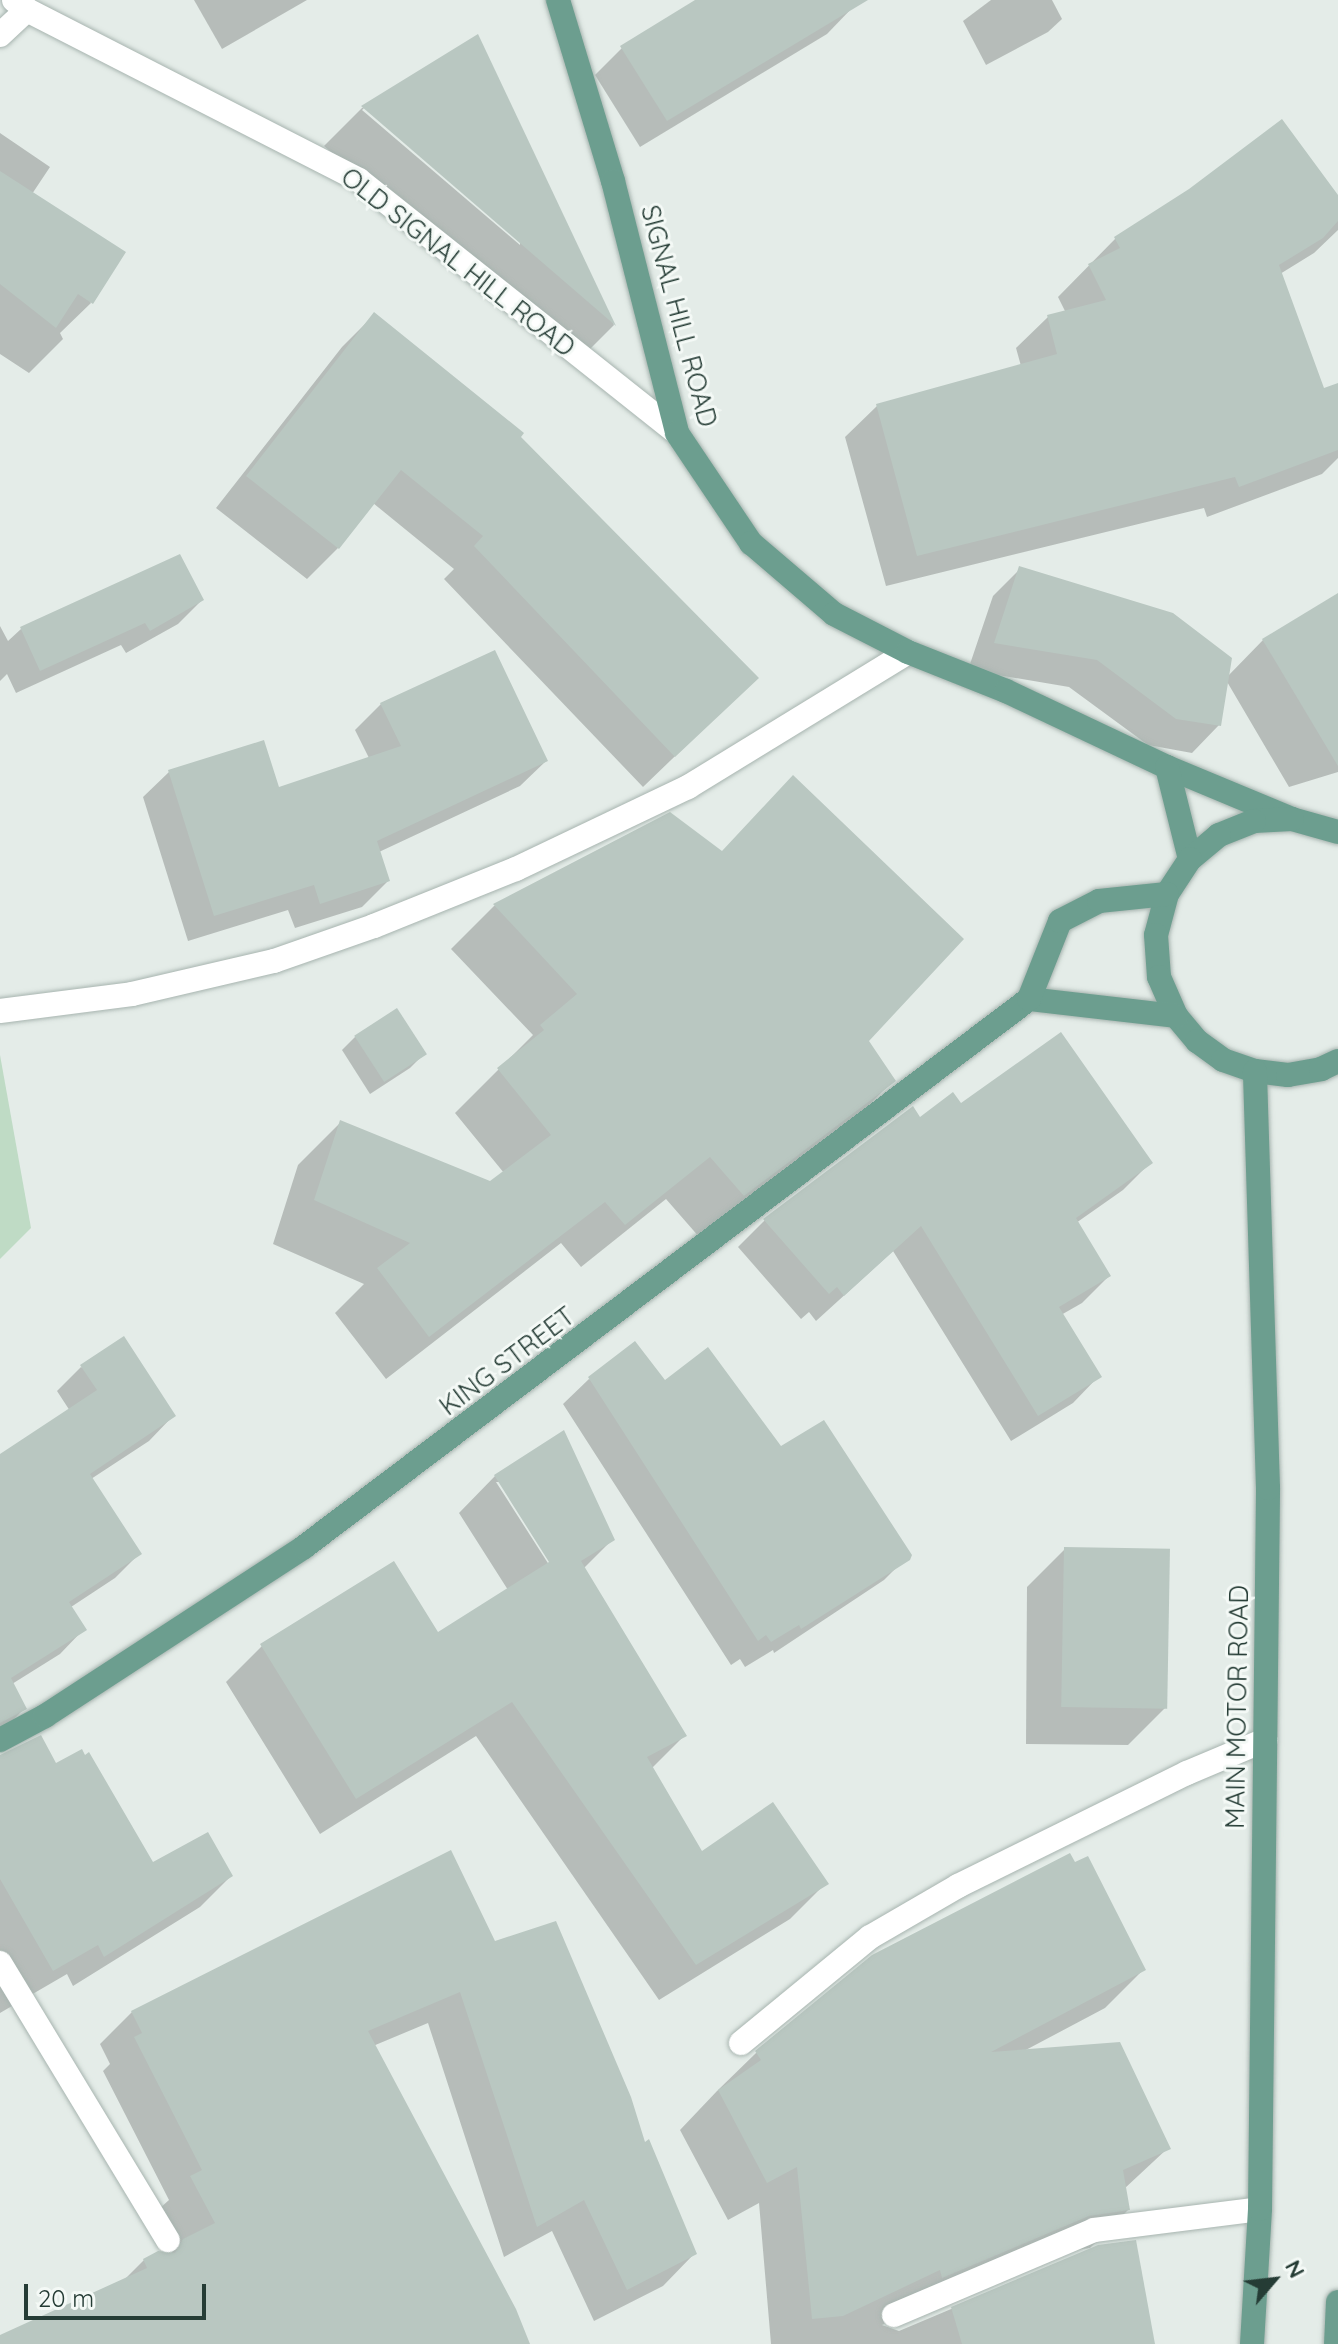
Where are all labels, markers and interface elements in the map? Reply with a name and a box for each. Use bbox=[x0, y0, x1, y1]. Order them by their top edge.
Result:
street label: OLD SIGNAL HILL ROAD bbox=[335, 161, 581, 363]
street label: SIGNAL HILL ROAD bbox=[634, 202, 724, 430]
street label: KING STREET bbox=[433, 1300, 581, 1422]
street label: MAIN MOTOR ROAD bbox=[1219, 1585, 1255, 1829]
north arrow bbox=[1234, 2240, 1314, 2320]
text: N bbox=[1279, 2255, 1311, 2282]
scale bar bbox=[28, 2268, 210, 2318]
text: 20 m bbox=[38, 2283, 94, 2313]

